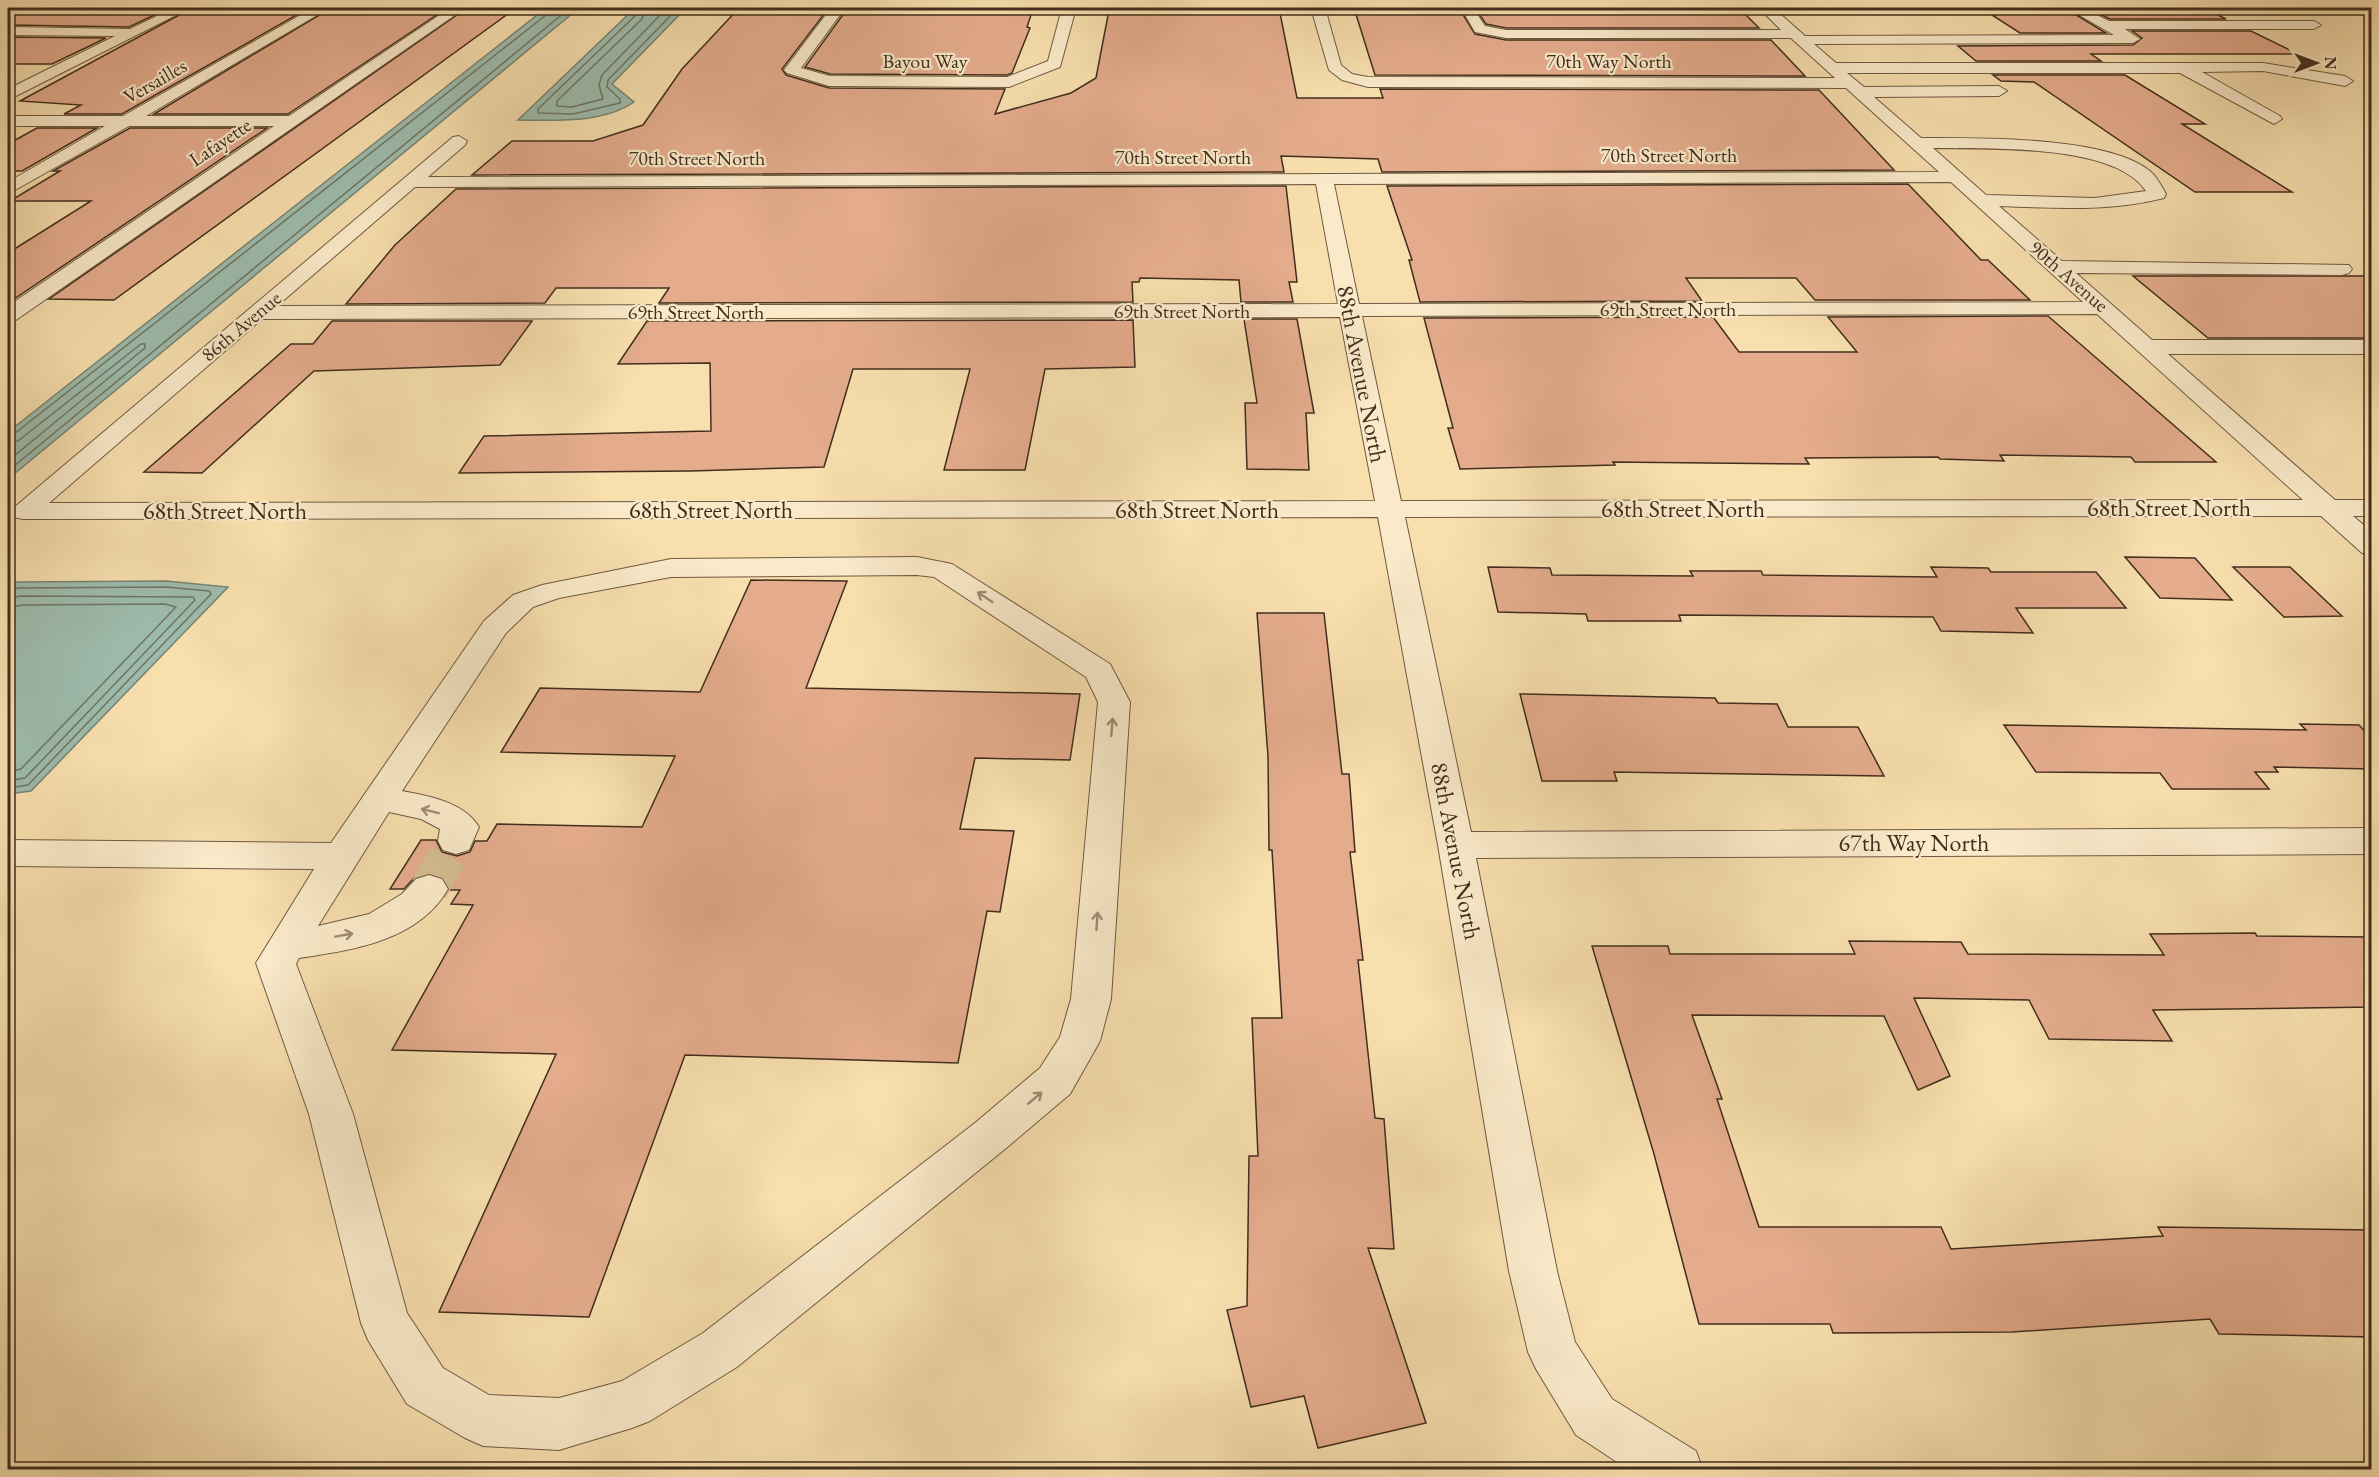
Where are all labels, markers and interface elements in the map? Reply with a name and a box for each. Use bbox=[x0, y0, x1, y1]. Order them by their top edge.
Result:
north arrow bbox=[2286, 33, 2346, 93]
street label: Bayou Way bbox=[882, 48, 968, 74]
street label: 70th Way North bbox=[1546, 48, 1672, 74]
street label: Versailles bbox=[119, 52, 191, 110]
text: N bbox=[2320, 57, 2341, 70]
street label: Lafayette bbox=[184, 112, 256, 172]
street label: 70th Street North bbox=[1601, 142, 1737, 168]
street label: 70th Street North bbox=[1115, 144, 1251, 170]
street label: 70th Street North bbox=[629, 145, 765, 171]
street label: 90th Avenue bbox=[2024, 234, 2114, 318]
street label: 88th Avenue North bbox=[1330, 282, 1395, 465]
street label: 86th Avenue bbox=[195, 285, 287, 367]
street label: 69th Street North bbox=[1600, 296, 1736, 322]
street label: 69th Street North bbox=[1114, 298, 1250, 324]
street label: 69th Street North bbox=[628, 299, 764, 325]
street label: 68th Street North bbox=[2087, 492, 2251, 523]
street label: 68th Street North bbox=[1601, 493, 1765, 524]
street label: 68th Street North bbox=[629, 494, 793, 525]
street label: 68th Street North bbox=[1115, 494, 1279, 525]
street label: 68th Street North bbox=[143, 495, 307, 526]
one-way arrow bbox=[977, 591, 994, 603]
one-way arrow bbox=[1106, 717, 1117, 737]
street label: 88th Avenue North bbox=[1424, 759, 1489, 942]
one-way arrow bbox=[420, 804, 439, 816]
street label: 67th Way North bbox=[1839, 827, 1989, 858]
one-way arrow bbox=[1092, 912, 1103, 932]
one-way arrow bbox=[333, 930, 353, 941]
one-way arrow bbox=[1027, 1091, 1042, 1105]

